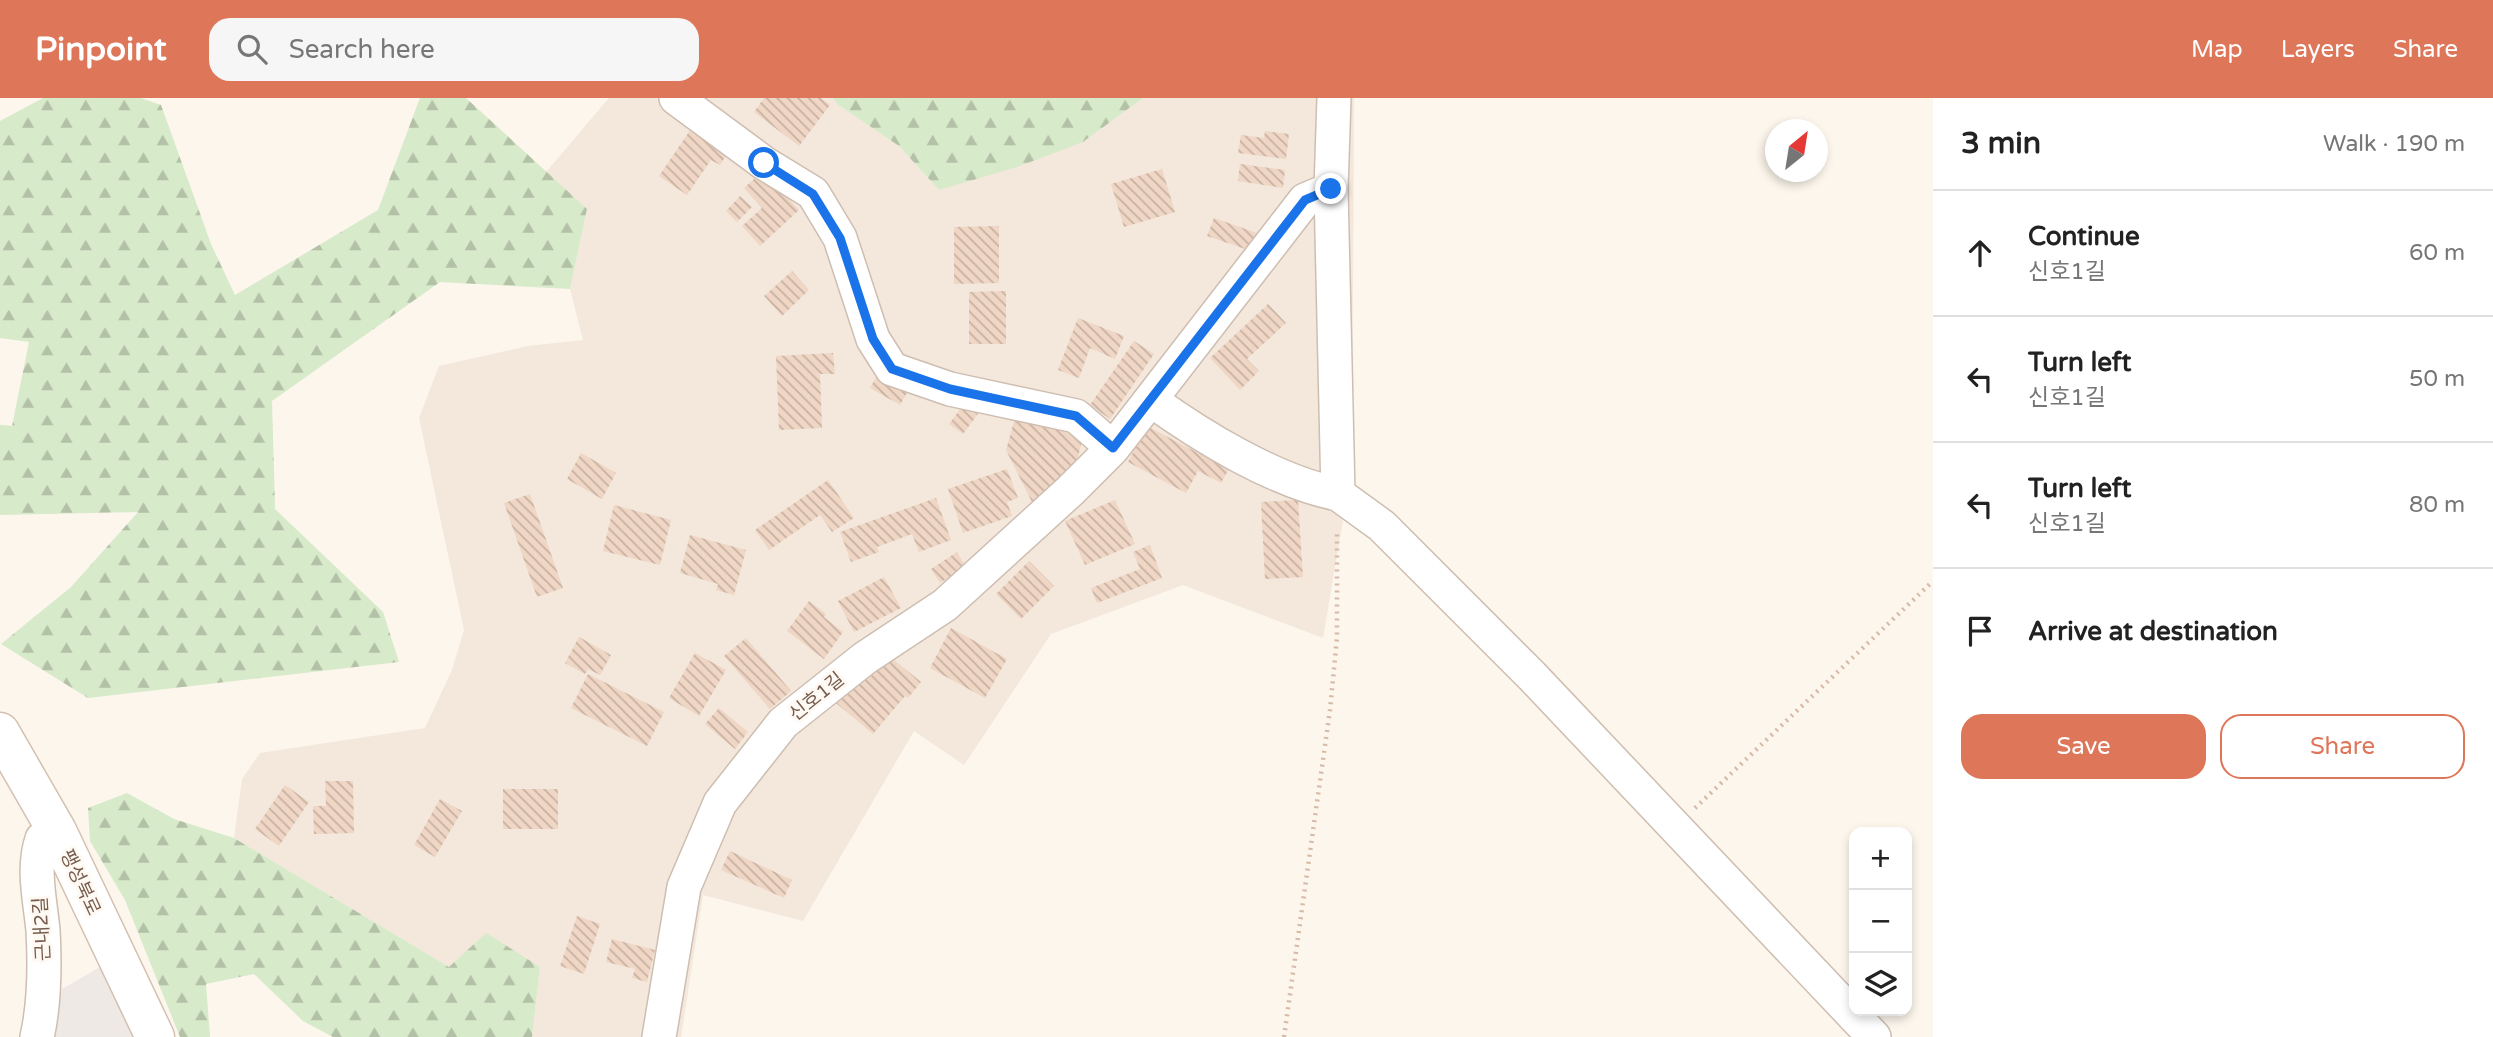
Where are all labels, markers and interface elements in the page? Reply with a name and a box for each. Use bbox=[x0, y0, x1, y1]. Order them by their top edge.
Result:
search box bbox=[209, 18, 699, 81]
text: Pinpoint bbox=[35, 30, 167, 69]
icon: search bbox=[233, 30, 271, 68]
text: Search here bbox=[289, 34, 435, 65]
text: Map bbox=[2191, 35, 2243, 64]
text: Layers bbox=[2281, 35, 2355, 64]
text: Share bbox=[2393, 35, 2458, 64]
north arrow bbox=[1765, 119, 1828, 182]
text: 3 min bbox=[1961, 125, 2041, 162]
text: Walk · 190 m bbox=[2323, 130, 2465, 158]
route start bbox=[748, 147, 779, 178]
route end bbox=[1315, 173, 1346, 204]
text: Continue bbox=[2028, 221, 2140, 252]
icon: ahead bbox=[1961, 234, 1999, 272]
text: 60 m bbox=[2409, 239, 2465, 267]
text: 신호1길 bbox=[2028, 258, 2106, 286]
text: Turn left bbox=[2028, 347, 2131, 378]
icon: left bbox=[1961, 360, 1999, 398]
text: 50 m bbox=[2409, 365, 2465, 393]
text: 신호1길 bbox=[2028, 384, 2106, 412]
text: Turn left bbox=[2028, 473, 2131, 504]
icon: left bbox=[1961, 486, 1999, 524]
text: 80 m bbox=[2409, 491, 2465, 519]
text: 신호1길 bbox=[2028, 510, 2106, 538]
icon: arrive bbox=[1961, 612, 1999, 650]
text: Arrive at destination bbox=[2028, 616, 2278, 647]
street label: 신호1길 bbox=[785, 668, 849, 726]
button: Save bbox=[1961, 714, 2206, 779]
button: Share bbox=[2220, 714, 2465, 779]
map controls bbox=[1849, 827, 1912, 1016]
button: + bbox=[1849, 827, 1912, 890]
street label: 팽성북로 bbox=[55, 846, 105, 919]
button: − bbox=[1849, 890, 1912, 953]
street label: 근내2길 bbox=[29, 896, 55, 962]
button: layers bbox=[1849, 953, 1912, 1016]

